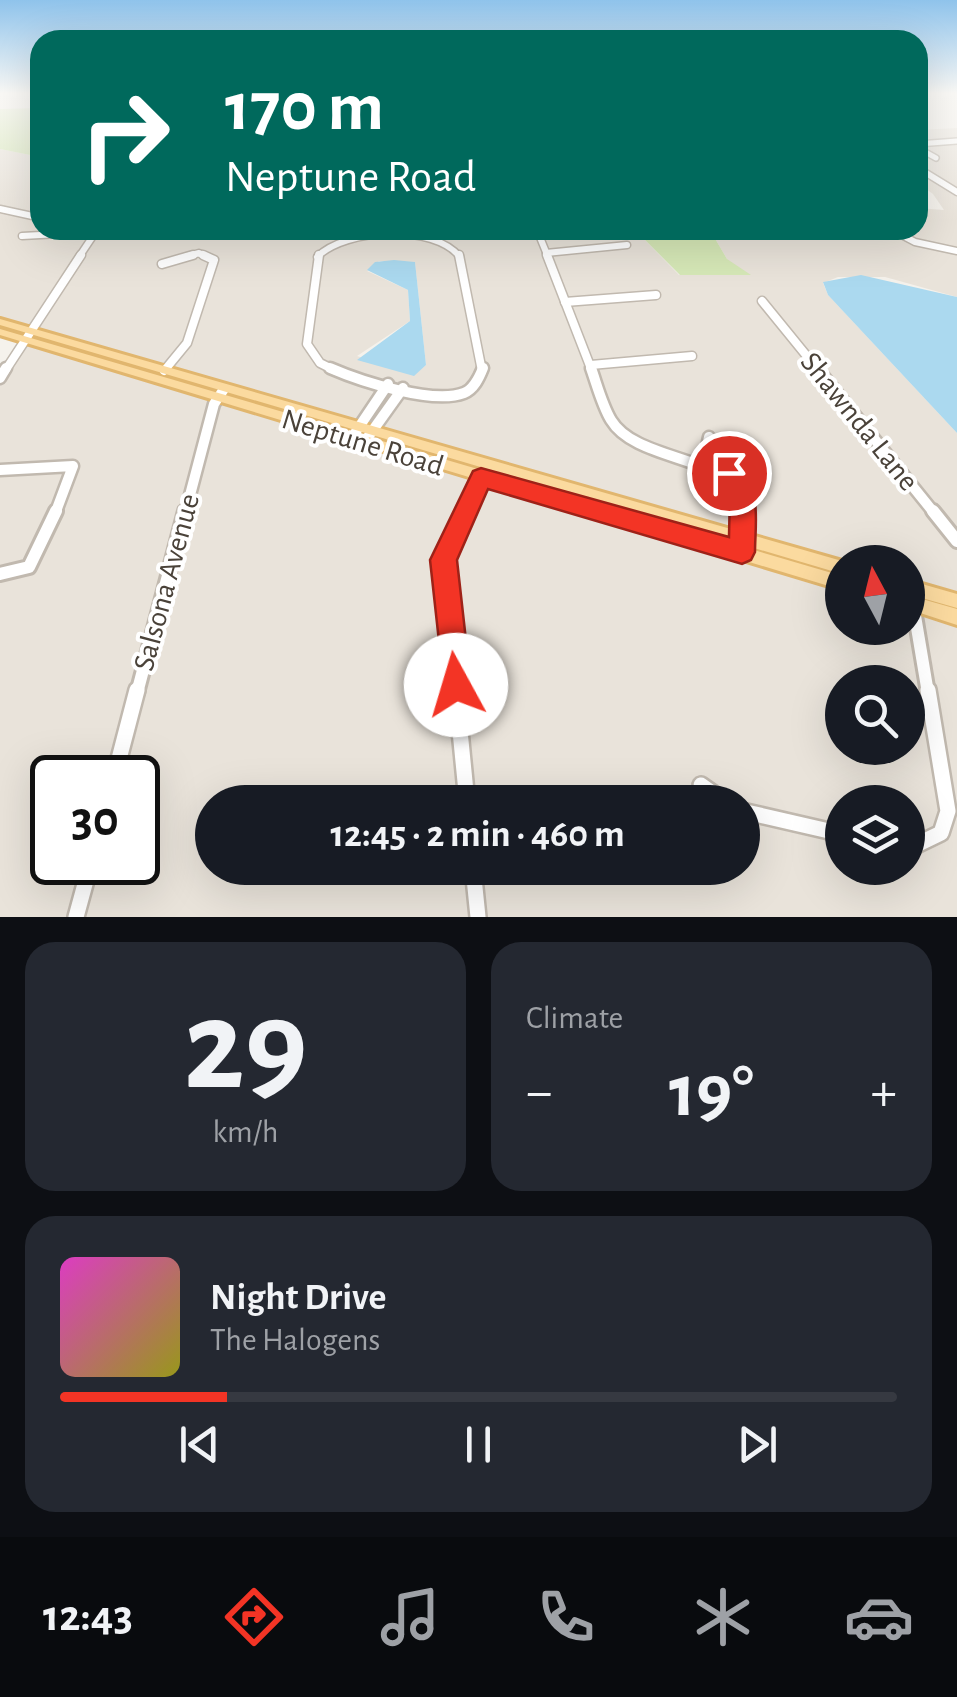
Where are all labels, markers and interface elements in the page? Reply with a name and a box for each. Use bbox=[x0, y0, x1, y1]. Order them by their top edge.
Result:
icon: right bbox=[60, 70, 190, 200]
text: 170 m bbox=[225, 73, 384, 143]
text: Neptune Road bbox=[225, 155, 476, 200]
street label: Shawnda Lane bbox=[795, 347, 924, 496]
street label: Neptune Road bbox=[278, 404, 447, 482]
pin bbox=[687, 431, 772, 516]
icon: arrive bbox=[702, 446, 757, 501]
street label: Salsona Avenue bbox=[129, 490, 205, 674]
north arrow bbox=[825, 545, 925, 645]
map controls bbox=[825, 545, 925, 885]
position arrow bbox=[404, 633, 508, 737]
button: search bbox=[825, 665, 925, 765]
speed limit sign: 30 bbox=[30, 755, 160, 885]
button: layers bbox=[825, 785, 925, 885]
text: 12:45 · 2 min · 460 m bbox=[330, 816, 625, 854]
text: 29 bbox=[183, 983, 308, 1113]
text: Climate bbox=[526, 1002, 623, 1034]
text: 19° bbox=[669, 1055, 754, 1130]
text: − bbox=[526, 1065, 552, 1120]
text: + bbox=[871, 1065, 897, 1120]
text: km/h bbox=[212, 1116, 279, 1148]
text: Night Drive bbox=[210, 1279, 386, 1317]
text: The Halogens bbox=[210, 1324, 380, 1356]
icon: previous bbox=[172, 1417, 227, 1472]
icon: pause bbox=[451, 1417, 506, 1472]
icon: next bbox=[730, 1417, 785, 1472]
icon: directions bbox=[219, 1582, 289, 1652]
icon: music bbox=[375, 1582, 445, 1652]
icon: phone bbox=[531, 1582, 601, 1652]
icon: climate bbox=[688, 1582, 758, 1652]
icon: car bbox=[844, 1582, 914, 1652]
text: 12:43 bbox=[43, 1594, 133, 1639]

